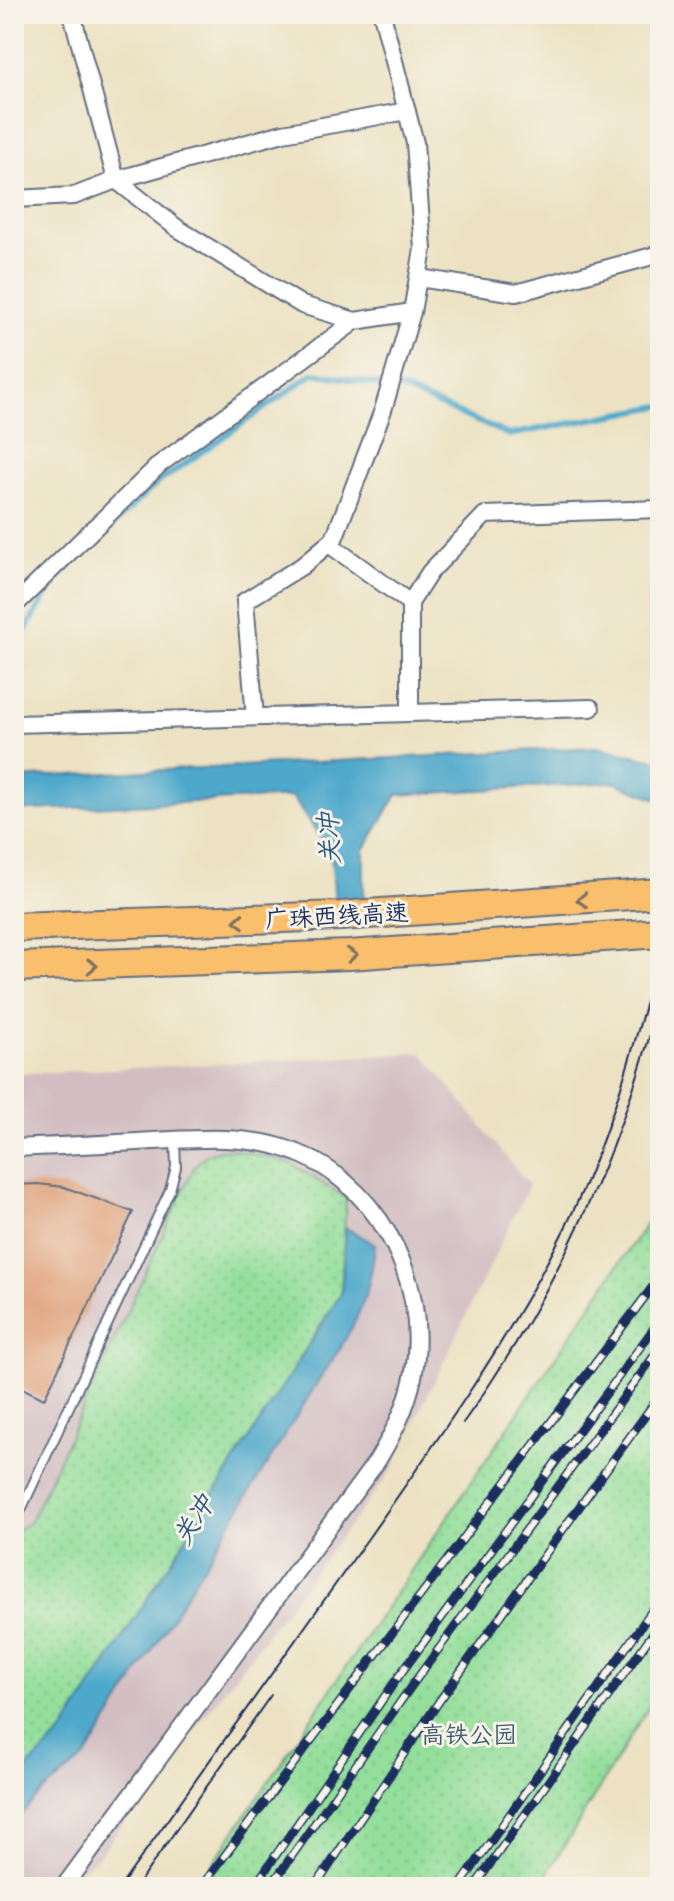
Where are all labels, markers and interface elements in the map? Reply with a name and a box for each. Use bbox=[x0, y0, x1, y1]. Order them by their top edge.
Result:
water label: 关冲 bbox=[314, 809, 347, 866]
one-way arrow bbox=[575, 891, 588, 908]
street label: 广珠西线高速 bbox=[264, 898, 410, 935]
one-way arrow bbox=[232, 912, 245, 929]
one-way arrow bbox=[346, 947, 359, 964]
one-way arrow bbox=[86, 957, 99, 974]
water label: 关冲 bbox=[167, 1488, 223, 1551]
park label: 高铁公园 bbox=[421, 1721, 517, 1750]

